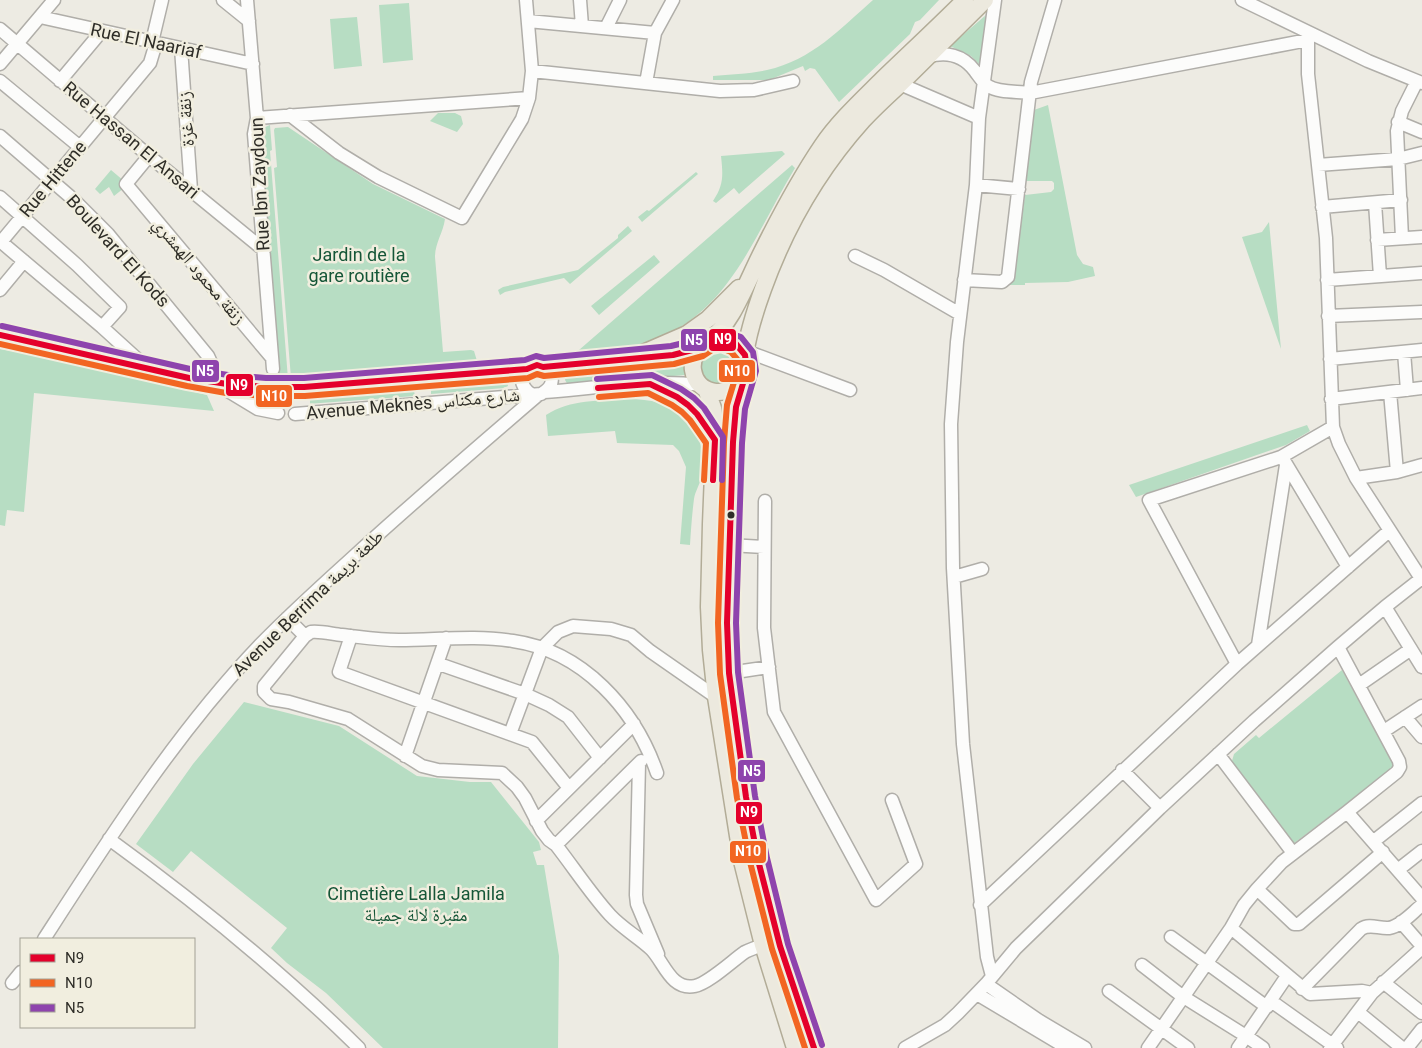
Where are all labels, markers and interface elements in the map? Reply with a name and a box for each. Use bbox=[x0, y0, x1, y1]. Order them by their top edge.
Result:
street label: Rue El Naariaf bbox=[89, 18, 204, 63]
street label: Rue Hassan El Ansari bbox=[59, 77, 203, 203]
street label: زنقة غزة bbox=[173, 91, 198, 147]
street label: Rue Ibn Zaydoun bbox=[246, 117, 273, 251]
street label: Rue Hittene bbox=[15, 136, 91, 221]
street label: Boulevard El Kods bbox=[62, 190, 174, 311]
street label: زنقة محمود الهمشري bbox=[145, 213, 250, 331]
park label: Jardin de la gare routière bbox=[308, 244, 410, 286]
line badge: N5 bbox=[680, 328, 708, 352]
line badge: N9 bbox=[708, 328, 737, 352]
text: N9 bbox=[714, 331, 732, 347]
text: N5 bbox=[685, 332, 703, 348]
line badge: N5 bbox=[191, 359, 220, 383]
line badge: N10 bbox=[718, 359, 756, 383]
text: N5 bbox=[196, 363, 214, 379]
text: N10 bbox=[724, 363, 750, 379]
line badge: N9 bbox=[225, 373, 254, 397]
text: N9 bbox=[230, 377, 248, 393]
line badge: N10 bbox=[255, 384, 293, 408]
street label: Avenue Meknès شارع مكناس bbox=[305, 384, 521, 424]
text: N10 bbox=[261, 388, 287, 404]
unlabelled marker bbox=[726, 510, 736, 520]
street label: Avenue Berrima طلعة بريمة bbox=[228, 525, 388, 680]
line badge: N5 bbox=[737, 759, 766, 783]
text: N5 bbox=[743, 763, 761, 779]
line badge: N9 bbox=[735, 801, 763, 825]
text: N9 bbox=[740, 804, 758, 820]
line badge: N10 bbox=[729, 840, 767, 864]
text: N10 bbox=[735, 843, 761, 859]
park label: Cimetière Lalla Jamila مقبرة لالة جميلة bbox=[327, 883, 505, 926]
legend bbox=[20, 938, 195, 1028]
text: N9 bbox=[65, 949, 84, 967]
text: N10 bbox=[65, 974, 93, 992]
text: N5 bbox=[65, 999, 84, 1017]

